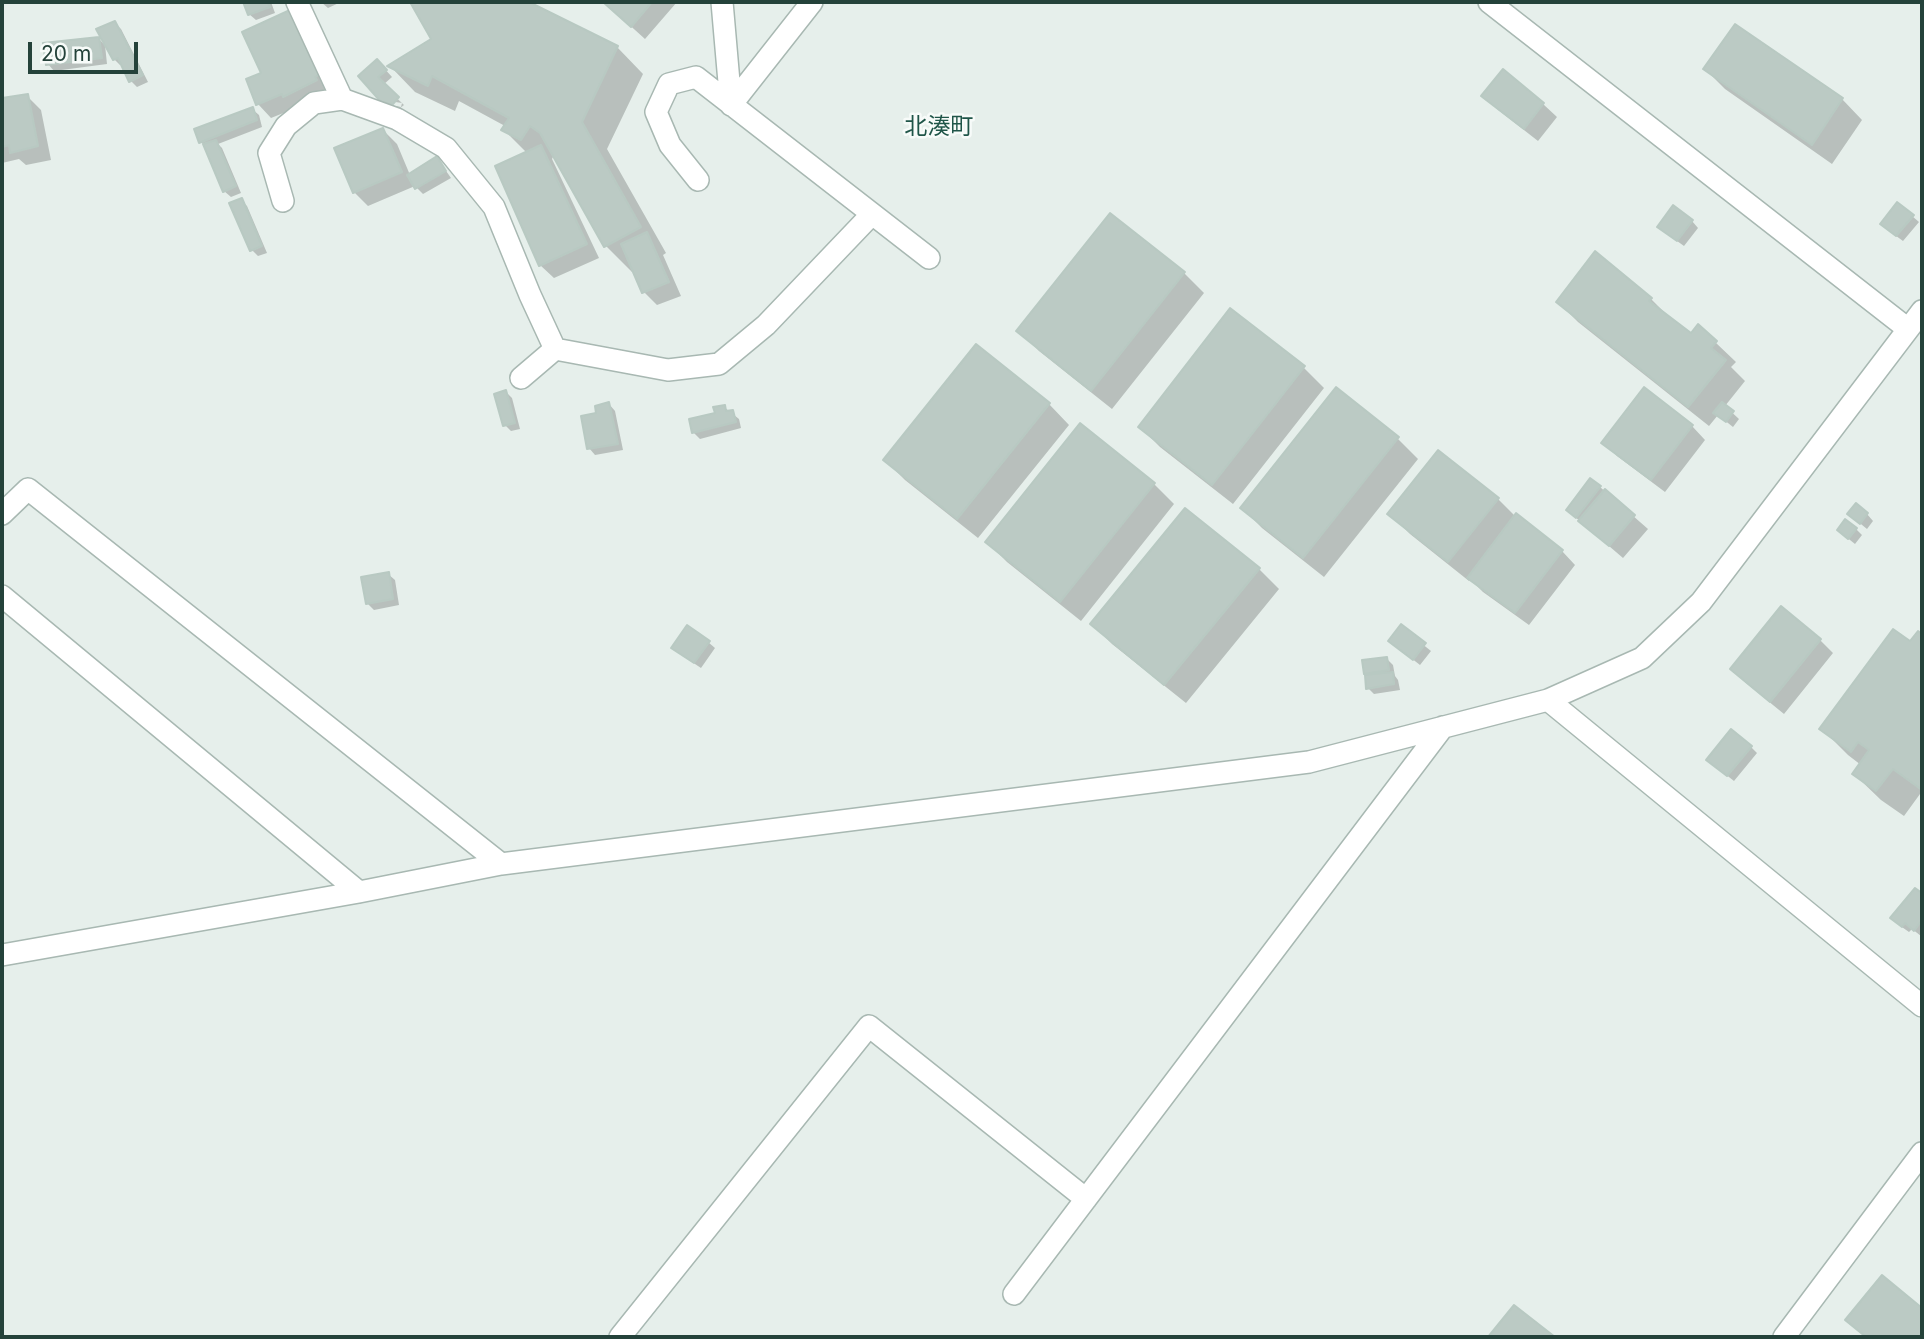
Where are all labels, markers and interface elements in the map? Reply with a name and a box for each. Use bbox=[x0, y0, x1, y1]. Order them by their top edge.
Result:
scale bar bbox=[32, 28, 142, 72]
text: 20 m bbox=[41, 41, 91, 66]
district label: 北湊町 bbox=[905, 113, 973, 141]

